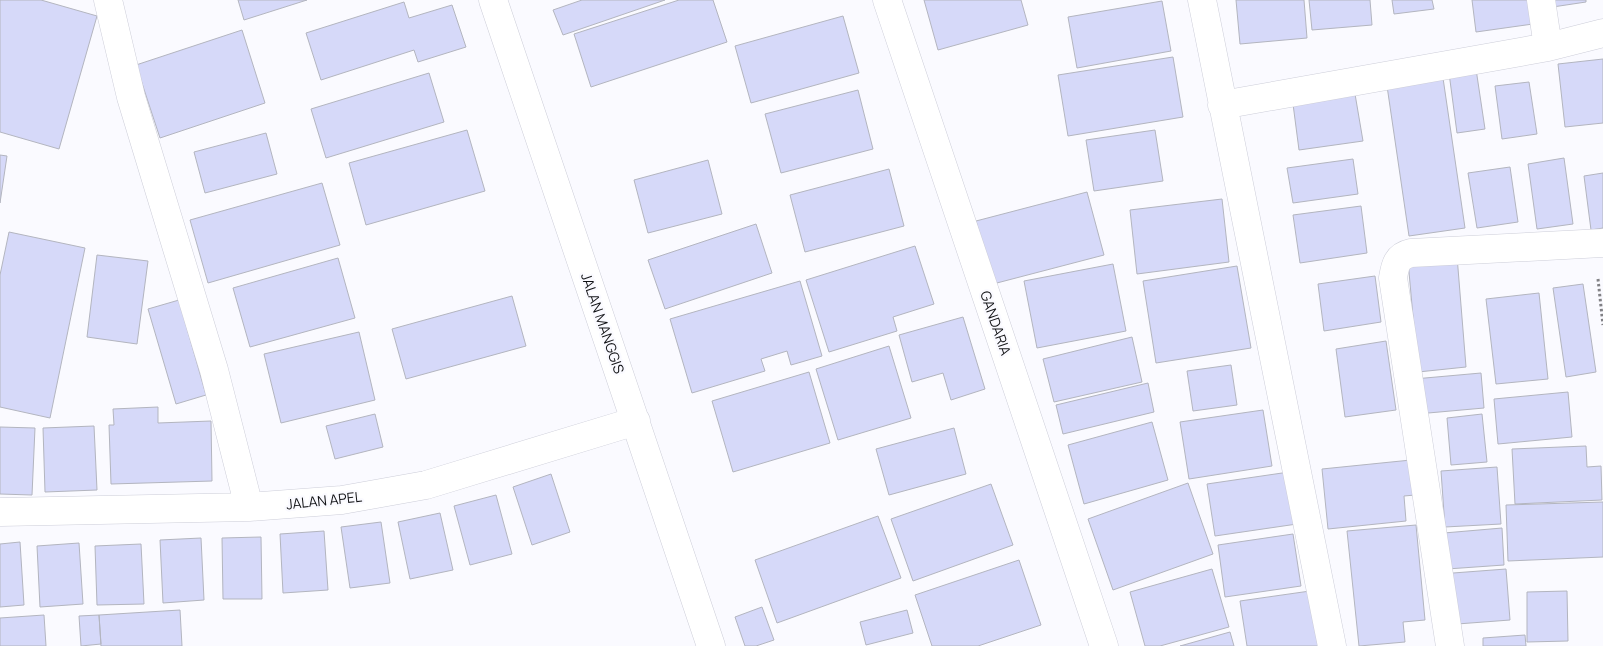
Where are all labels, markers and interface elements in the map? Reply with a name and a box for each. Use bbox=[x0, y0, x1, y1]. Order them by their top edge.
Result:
street label: JALAN MANGGIS bbox=[577, 270, 629, 376]
street label: GANDARIA bbox=[976, 288, 1016, 358]
street label: JALAN APEL bbox=[285, 487, 363, 513]

